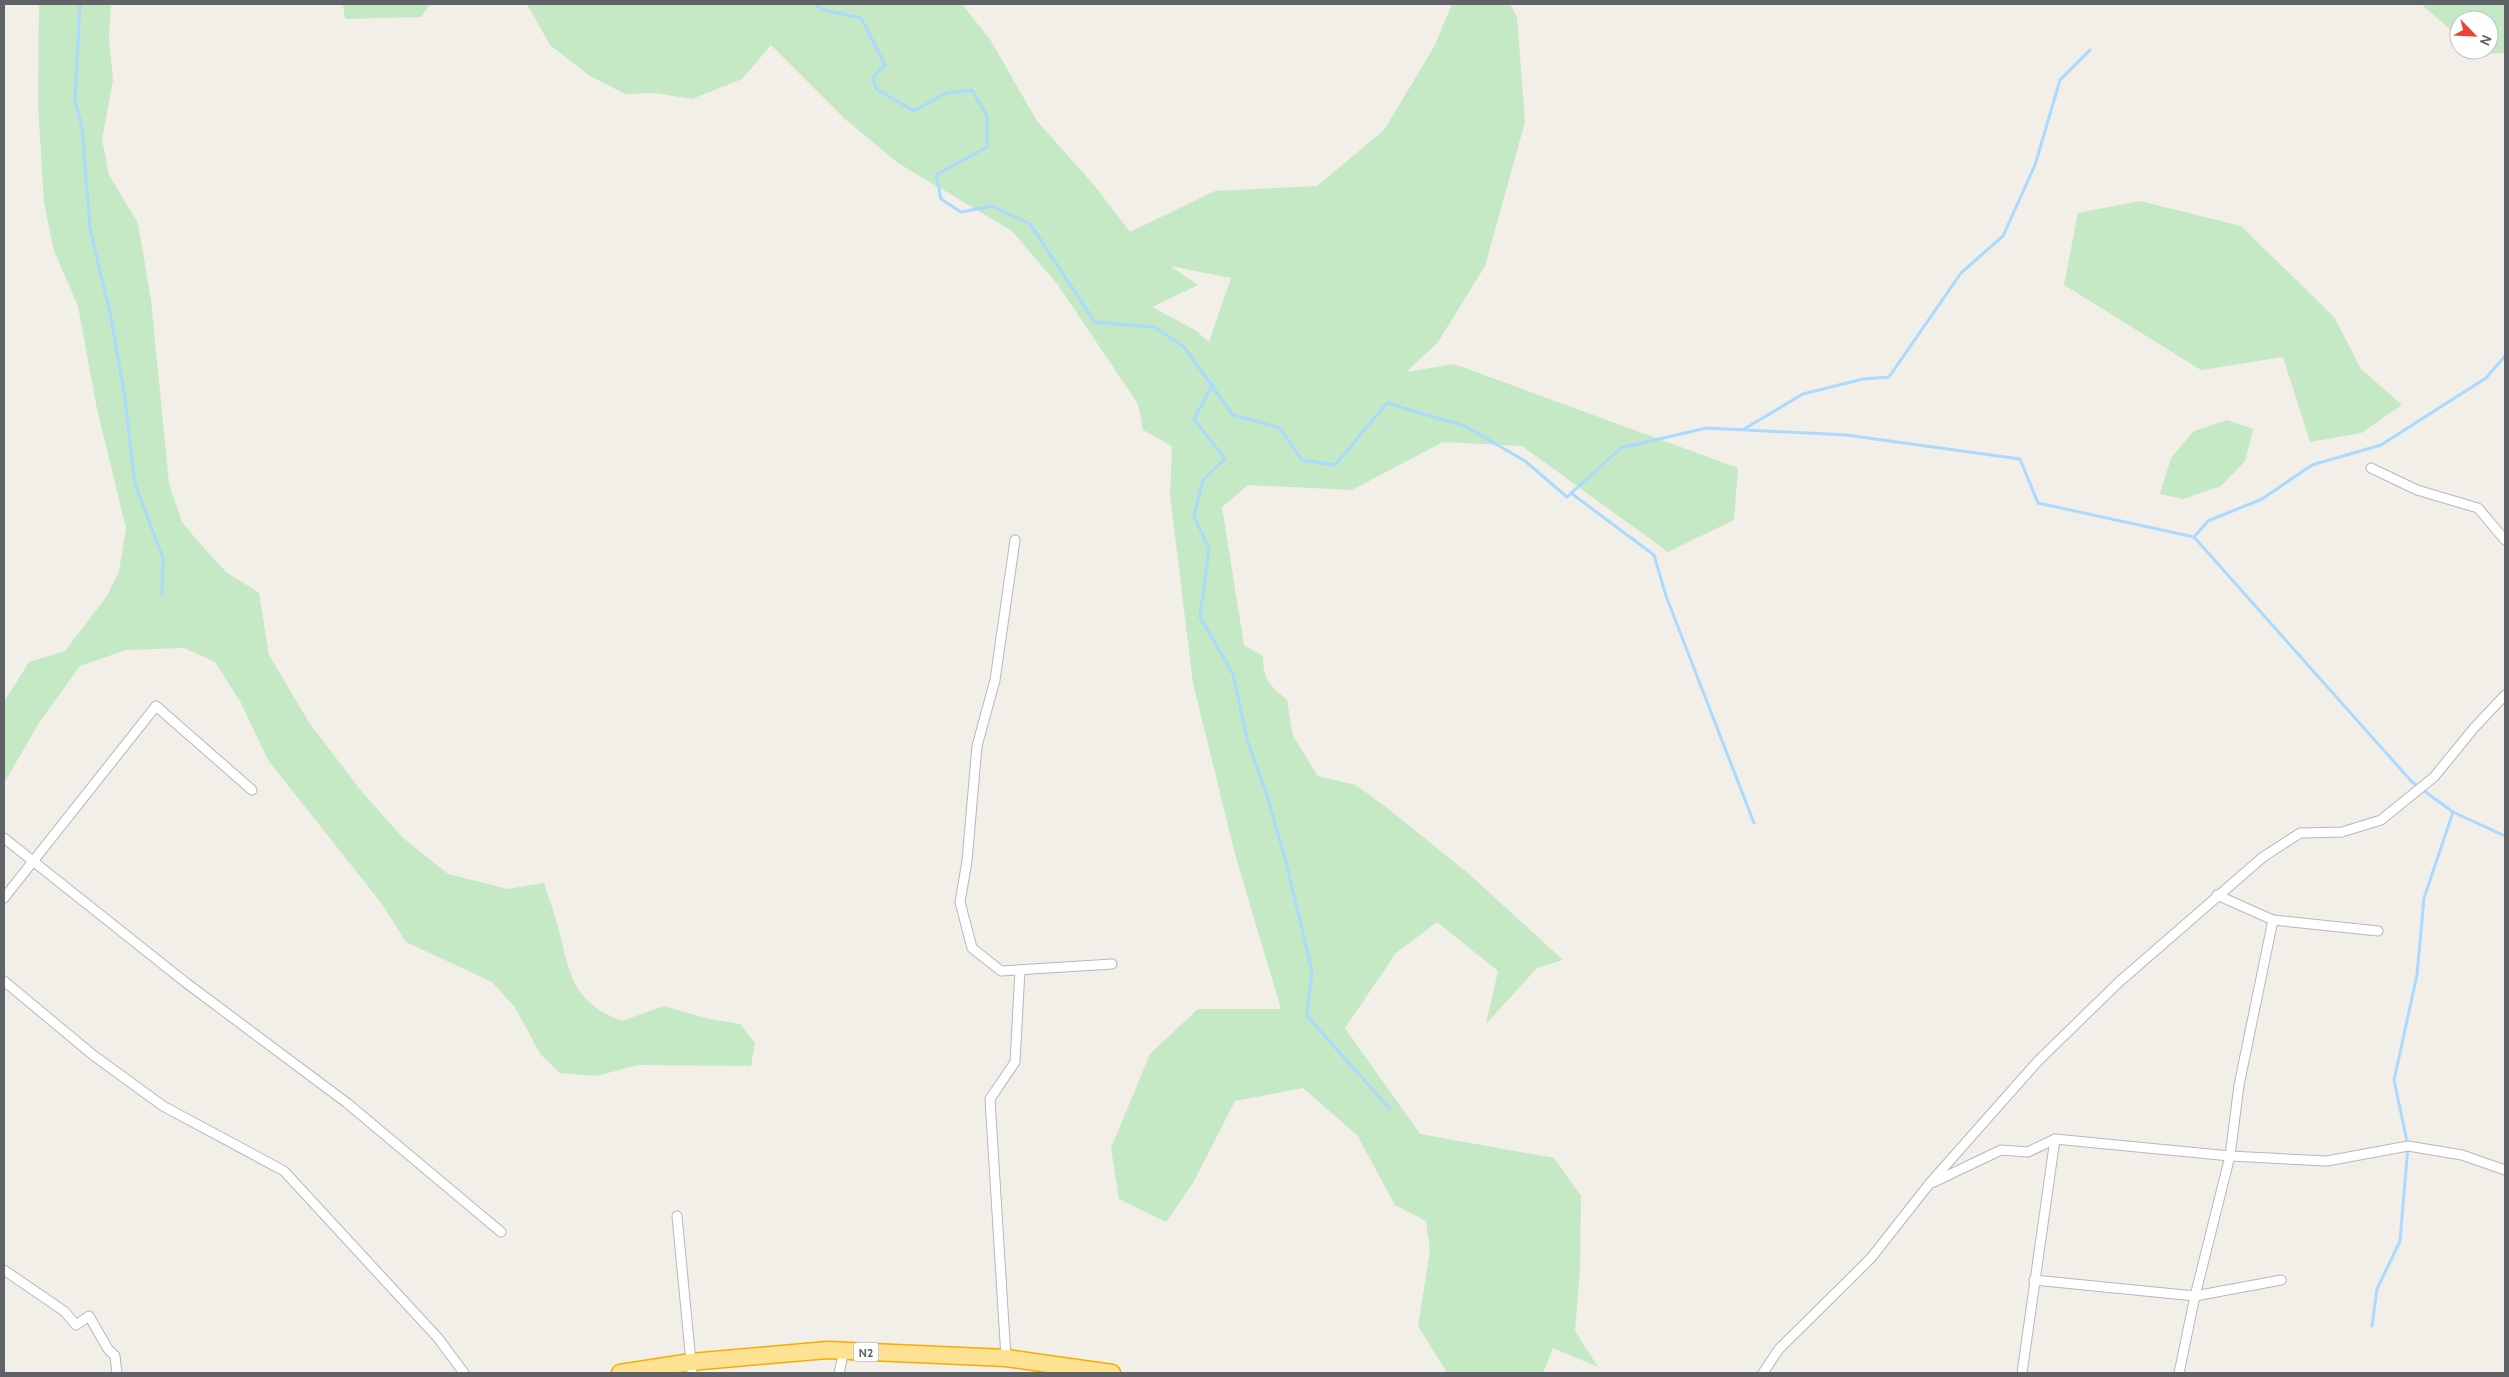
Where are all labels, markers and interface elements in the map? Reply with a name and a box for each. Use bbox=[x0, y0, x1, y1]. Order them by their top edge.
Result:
north arrow bbox=[2449, 10, 2499, 60]
text: N bbox=[2476, 32, 2496, 48]
road number: N2 bbox=[854, 1342, 878, 1361]

